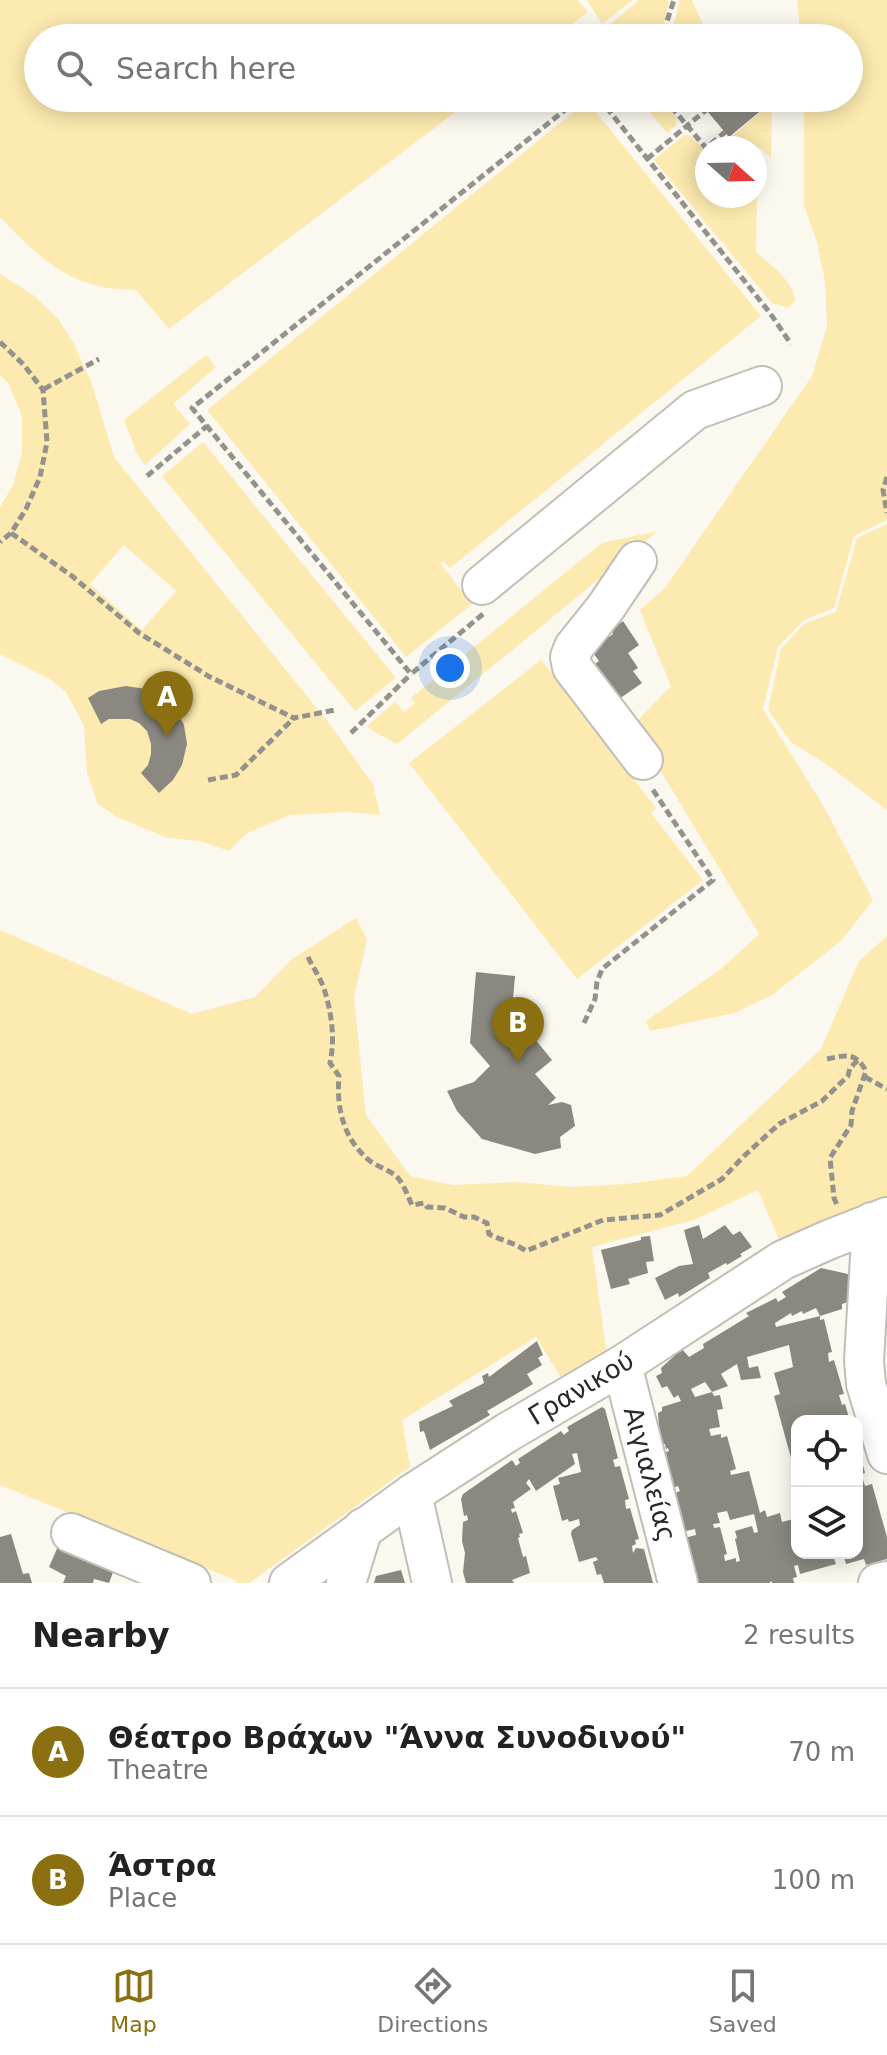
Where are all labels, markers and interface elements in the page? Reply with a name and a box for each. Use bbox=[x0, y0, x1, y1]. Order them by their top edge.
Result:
search box bbox=[24, 24, 863, 112]
icon: search bbox=[52, 46, 96, 90]
text: Search here bbox=[116, 51, 296, 86]
north arrow bbox=[695, 136, 767, 208]
your location bbox=[430, 648, 470, 688]
pin: A bbox=[141, 671, 193, 737]
pin: B bbox=[492, 997, 544, 1063]
street label: Γρανικού bbox=[523, 1345, 639, 1431]
street label: Αιγιαλείας bbox=[618, 1403, 682, 1545]
map controls bbox=[791, 1415, 863, 1559]
button: locate bbox=[791, 1415, 863, 1487]
button: layers bbox=[791, 1487, 863, 1559]
text: Nearby bbox=[32, 1615, 170, 1655]
text: 2 results bbox=[743, 1620, 855, 1650]
text: Θέατρο Βράχων "Άννα Συνοδινού" bbox=[108, 1720, 686, 1755]
text: A bbox=[48, 1737, 68, 1767]
text: 70 m bbox=[788, 1737, 855, 1767]
text: Theatre bbox=[108, 1755, 209, 1785]
text: Άστρα bbox=[108, 1848, 217, 1883]
text: B bbox=[48, 1865, 68, 1895]
text: 100 m bbox=[772, 1865, 855, 1895]
text: Place bbox=[108, 1883, 177, 1913]
tab: Map bbox=[110, 1964, 157, 2037]
tab: Directions bbox=[377, 1964, 488, 2037]
tab: Saved bbox=[709, 1964, 777, 2037]

